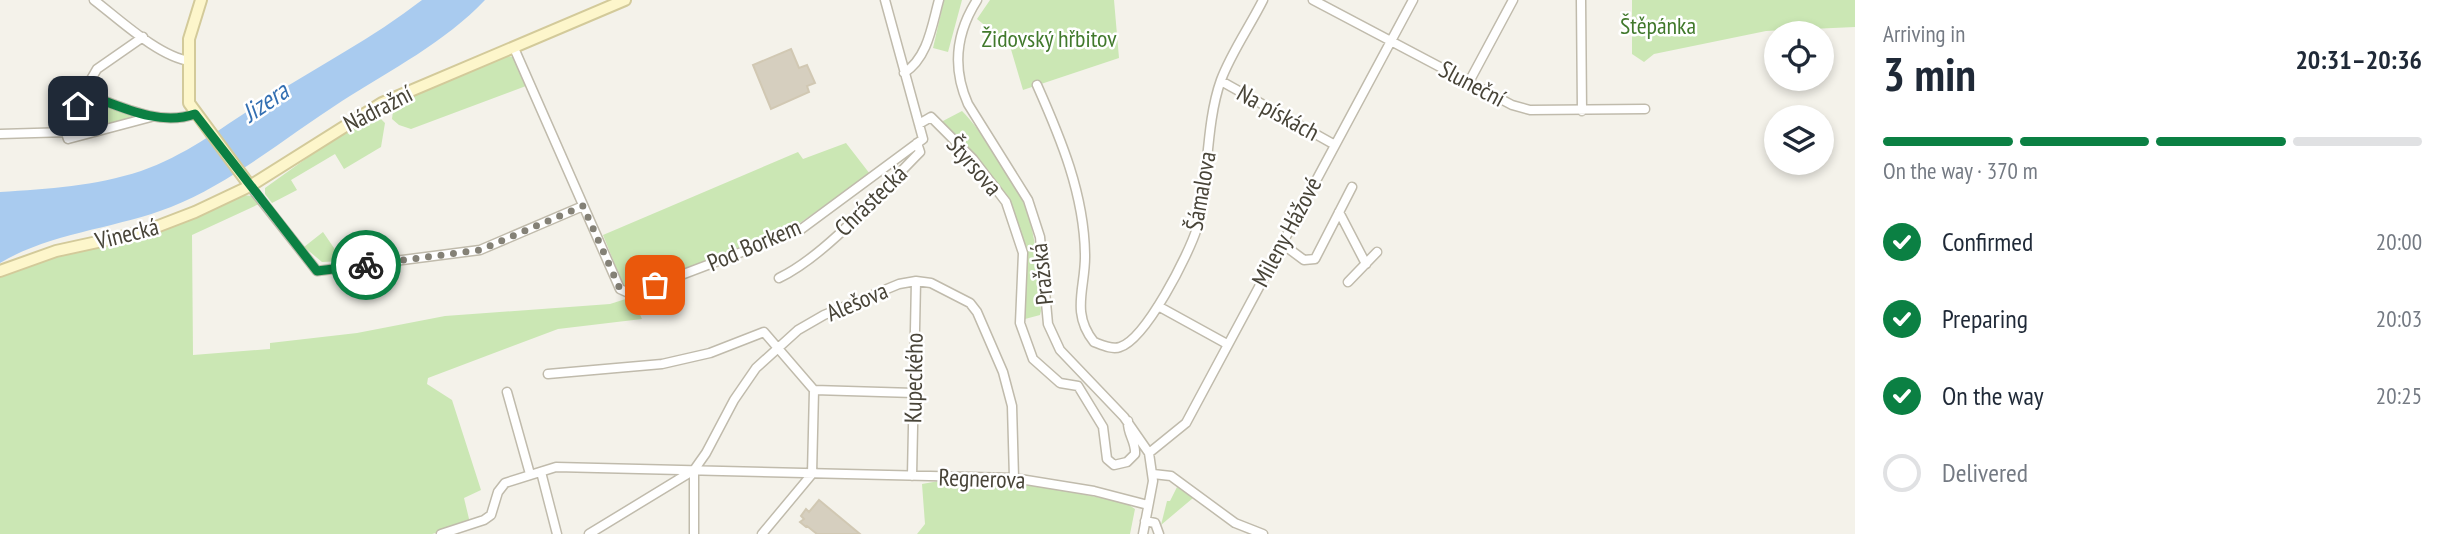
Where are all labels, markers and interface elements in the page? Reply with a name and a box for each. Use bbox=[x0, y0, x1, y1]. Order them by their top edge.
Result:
park label: Štěpánka bbox=[1620, 10, 1696, 41]
text: Arriving in bbox=[1883, 19, 1965, 48]
map controls bbox=[1764, 21, 1834, 175]
button: locate bbox=[1764, 21, 1834, 91]
park label: Židovský hřbitov bbox=[981, 23, 1117, 54]
text: 20:31–20:36 bbox=[2295, 43, 2422, 76]
text: 3 min bbox=[1883, 44, 1976, 104]
street label: Sluneční bbox=[1434, 53, 1511, 114]
water label: Jizera bbox=[234, 73, 296, 130]
pin bbox=[48, 76, 108, 136]
street label: Na pískách bbox=[1232, 77, 1325, 148]
street label: Nádražní bbox=[338, 78, 418, 139]
icon: home bbox=[59, 87, 97, 125]
button: layers bbox=[1764, 105, 1834, 175]
street label: Štyrsova bbox=[940, 129, 1009, 202]
street label: Šámalova bbox=[1178, 149, 1223, 233]
text: On the way · 370 m bbox=[1883, 156, 2038, 185]
street label: Chrástecká bbox=[828, 158, 914, 243]
street label: Mileny Hážové bbox=[1245, 171, 1328, 292]
street label: Vinecká bbox=[91, 211, 162, 257]
street label: Pod Borkem bbox=[702, 211, 805, 278]
icon: check bbox=[1883, 223, 1921, 261]
text: Confirmed bbox=[1942, 225, 2033, 258]
text: 20:00 bbox=[2376, 227, 2422, 256]
courier bbox=[331, 230, 401, 300]
street label: Pražská bbox=[1023, 242, 1060, 307]
icon: bike bbox=[347, 246, 385, 284]
pin bbox=[625, 255, 685, 315]
icon: bag bbox=[636, 266, 674, 304]
street label: Alešova bbox=[821, 275, 892, 328]
icon: check bbox=[1883, 300, 1921, 338]
text: Preparing bbox=[1942, 302, 2028, 335]
text: 20:03 bbox=[2376, 304, 2422, 333]
street label: Kupeckého bbox=[897, 333, 930, 423]
icon: check bbox=[1883, 377, 1921, 415]
text: On the way bbox=[1942, 379, 2044, 412]
text: 20:25 bbox=[2376, 381, 2422, 410]
text: Delivered bbox=[1942, 456, 2028, 489]
street label: Regnerova bbox=[938, 461, 1026, 496]

